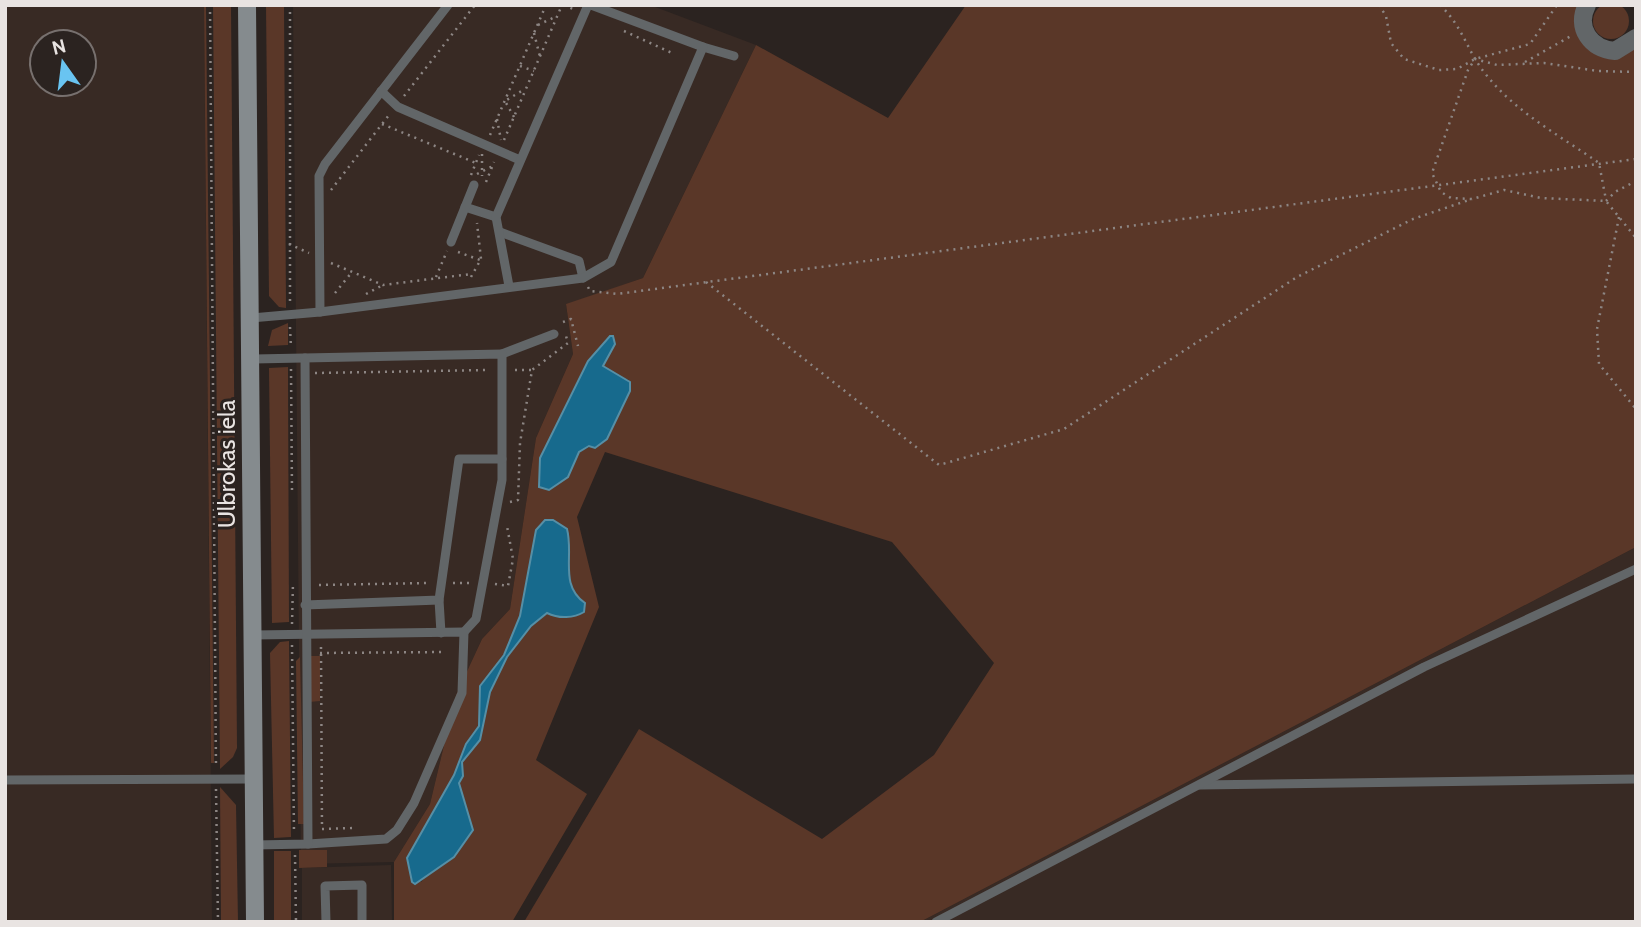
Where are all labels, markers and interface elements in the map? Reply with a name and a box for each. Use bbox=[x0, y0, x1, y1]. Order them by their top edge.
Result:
north arrow bbox=[28, 28, 98, 98]
text: N bbox=[50, 34, 68, 60]
street label: Ulbrokas iela bbox=[212, 399, 241, 528]

